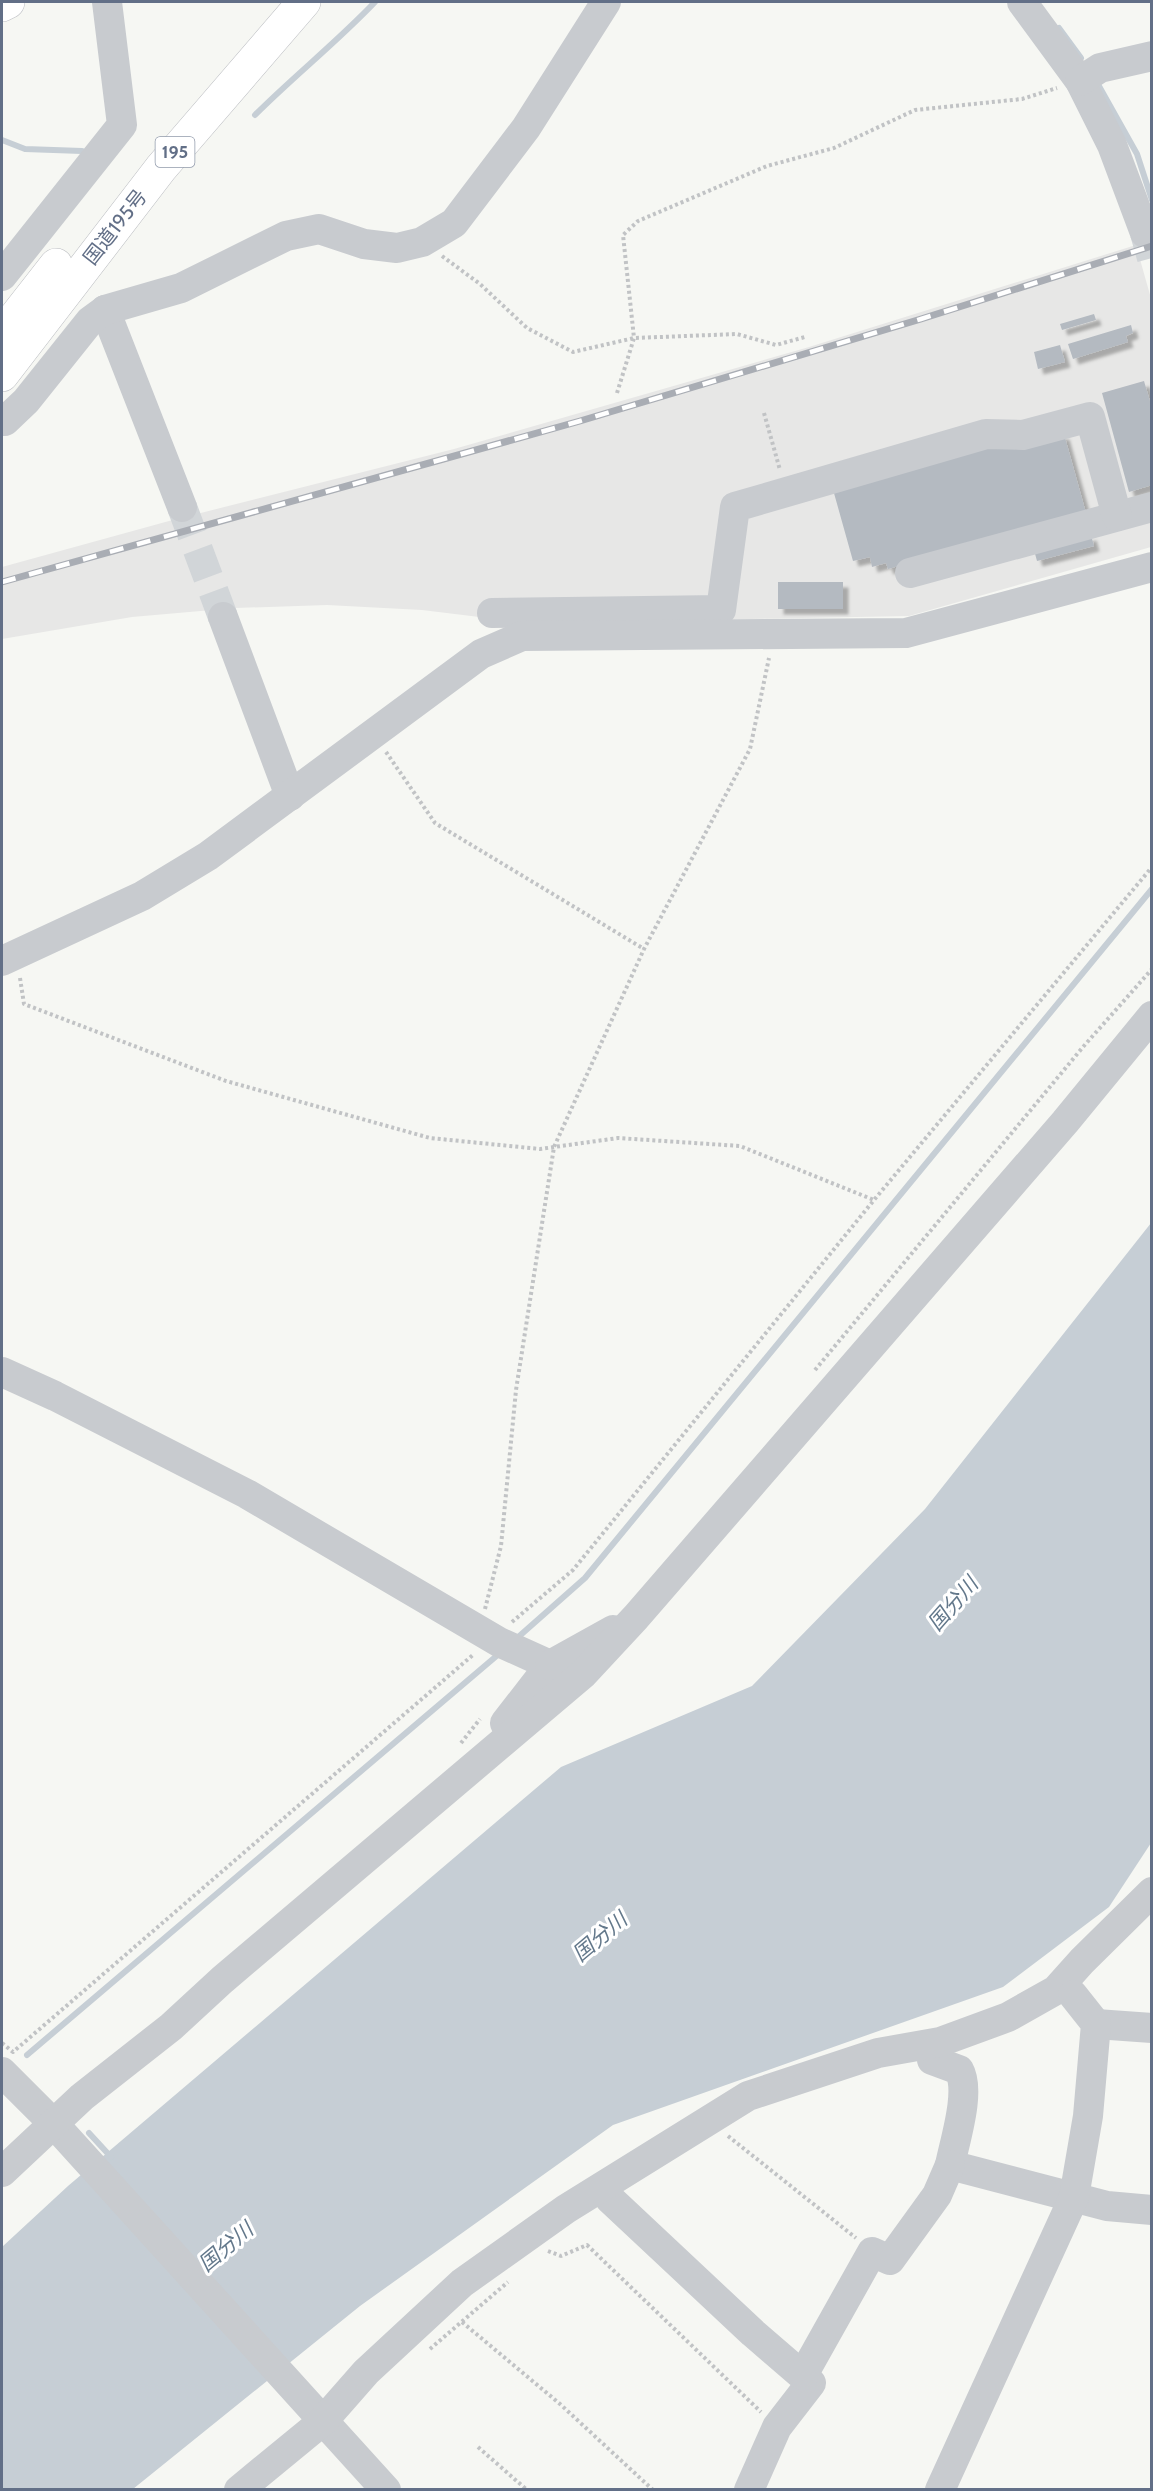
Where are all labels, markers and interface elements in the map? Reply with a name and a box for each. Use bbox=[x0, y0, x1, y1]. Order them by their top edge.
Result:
road number: 195 bbox=[156, 137, 195, 167]
street label: 国道195号 bbox=[78, 185, 152, 269]
water label: 国分川 bbox=[923, 1570, 984, 1636]
water label: 国分川 bbox=[568, 1906, 633, 1966]
water label: 国分川 bbox=[194, 2216, 259, 2276]

